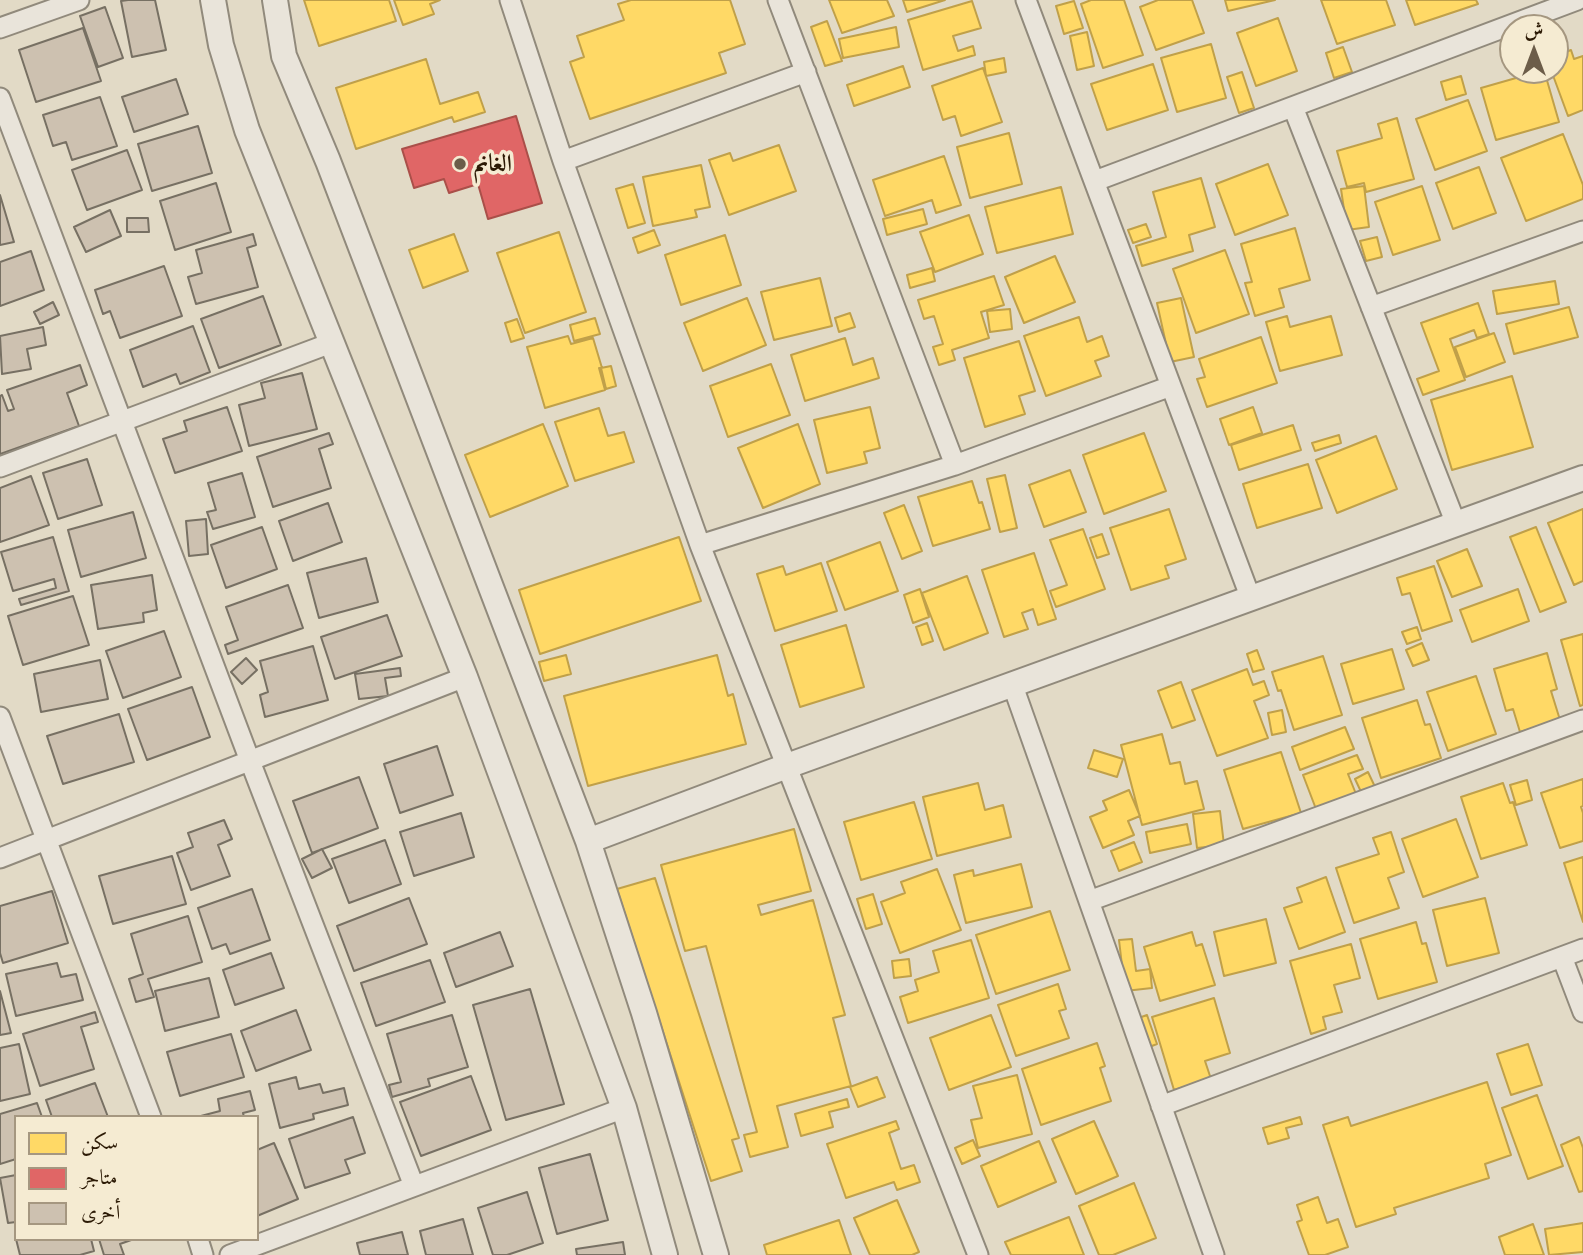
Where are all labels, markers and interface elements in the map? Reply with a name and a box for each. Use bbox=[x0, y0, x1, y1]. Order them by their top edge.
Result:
north arrow bbox=[1499, 14, 1569, 84]
text: ش bbox=[1525, 18, 1543, 41]
place label: الغانم bbox=[474, 150, 512, 178]
marker: الغانم bbox=[452, 156, 468, 172]
legend bbox=[14, 1115, 259, 1241]
text: سكن bbox=[81, 1129, 118, 1154]
text: متاجر bbox=[81, 1164, 118, 1189]
text: أخرى bbox=[81, 1199, 120, 1224]

